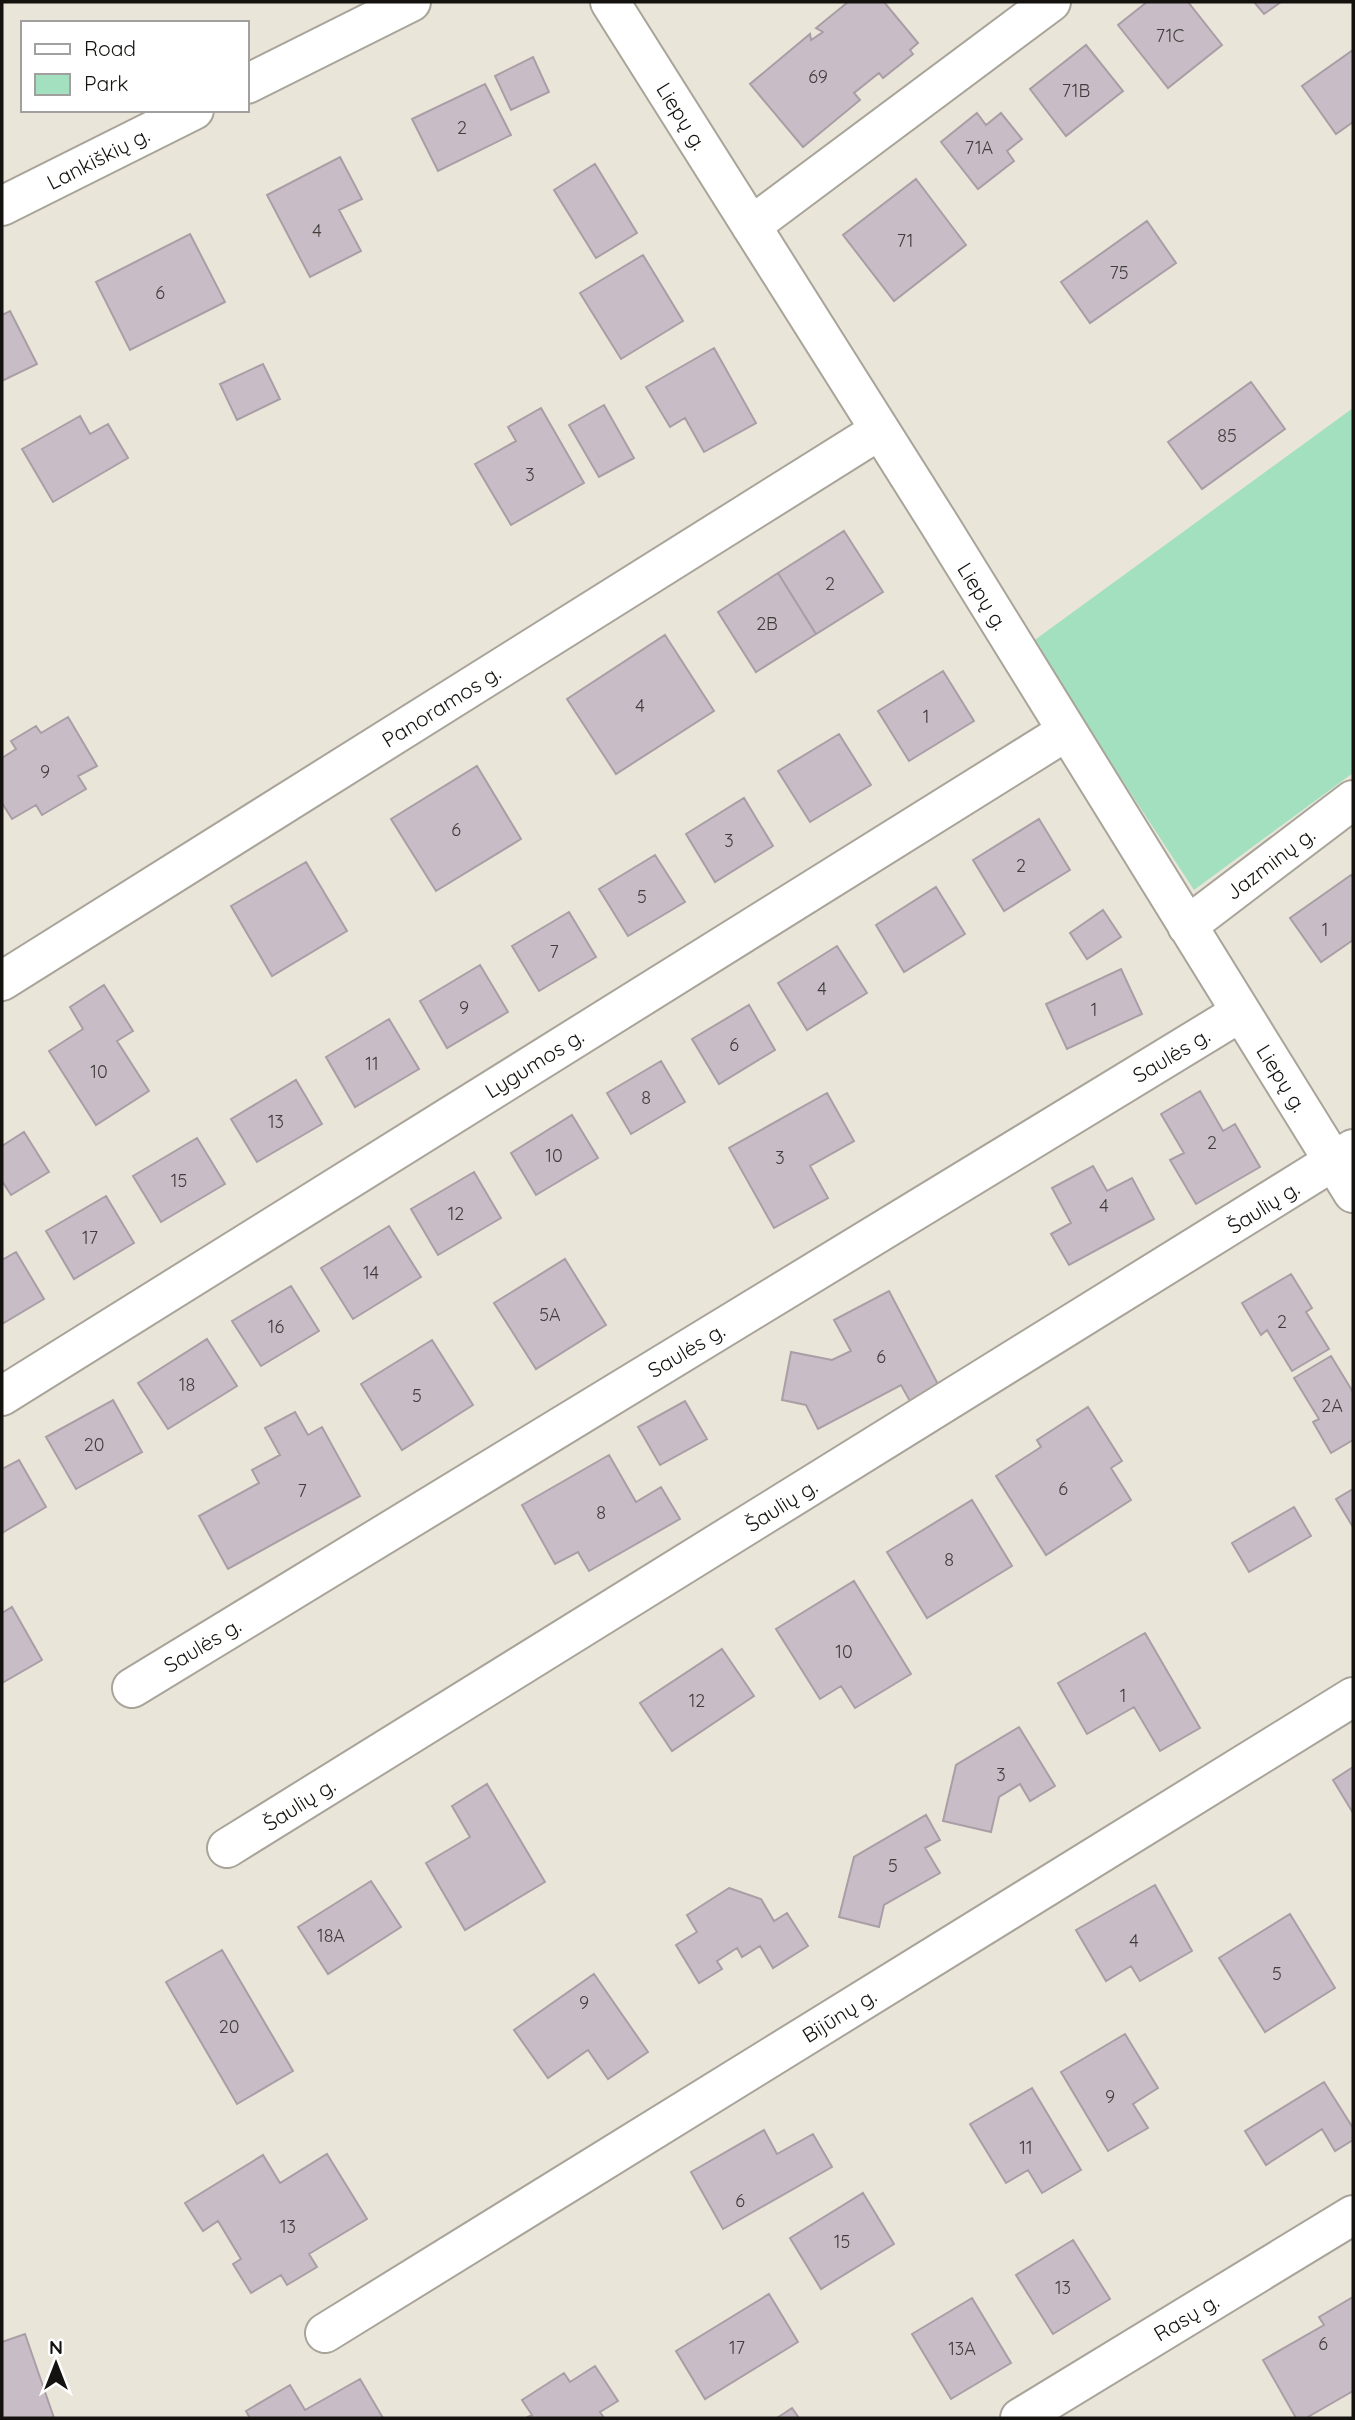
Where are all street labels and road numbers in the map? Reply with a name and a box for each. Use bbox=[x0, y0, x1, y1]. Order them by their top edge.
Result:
street label: Liepų g. bbox=[651, 77, 713, 155]
street label: Lankiškių g. bbox=[42, 121, 154, 195]
street label: Liepų g. bbox=[952, 557, 1014, 635]
street label: Panoramos g. bbox=[377, 659, 505, 753]
street label: Jazminų g. bbox=[1220, 821, 1320, 905]
street label: Lygumos g. bbox=[480, 1022, 588, 1104]
street label: Saulės g. bbox=[1128, 1022, 1214, 1088]
street label: Liepų g. bbox=[1251, 1039, 1313, 1117]
street label: Šaulių g. bbox=[1222, 1175, 1304, 1239]
street label: Saulės g. bbox=[643, 1317, 729, 1383]
street label: Šaulių g. bbox=[740, 1473, 822, 1537]
street label: Saulės g. bbox=[159, 1612, 245, 1678]
street label: Šaulių g. bbox=[258, 1772, 340, 1836]
street label: Bijūnų g. bbox=[797, 1982, 881, 2048]
street label: Rasų g. bbox=[1149, 2287, 1223, 2347]

